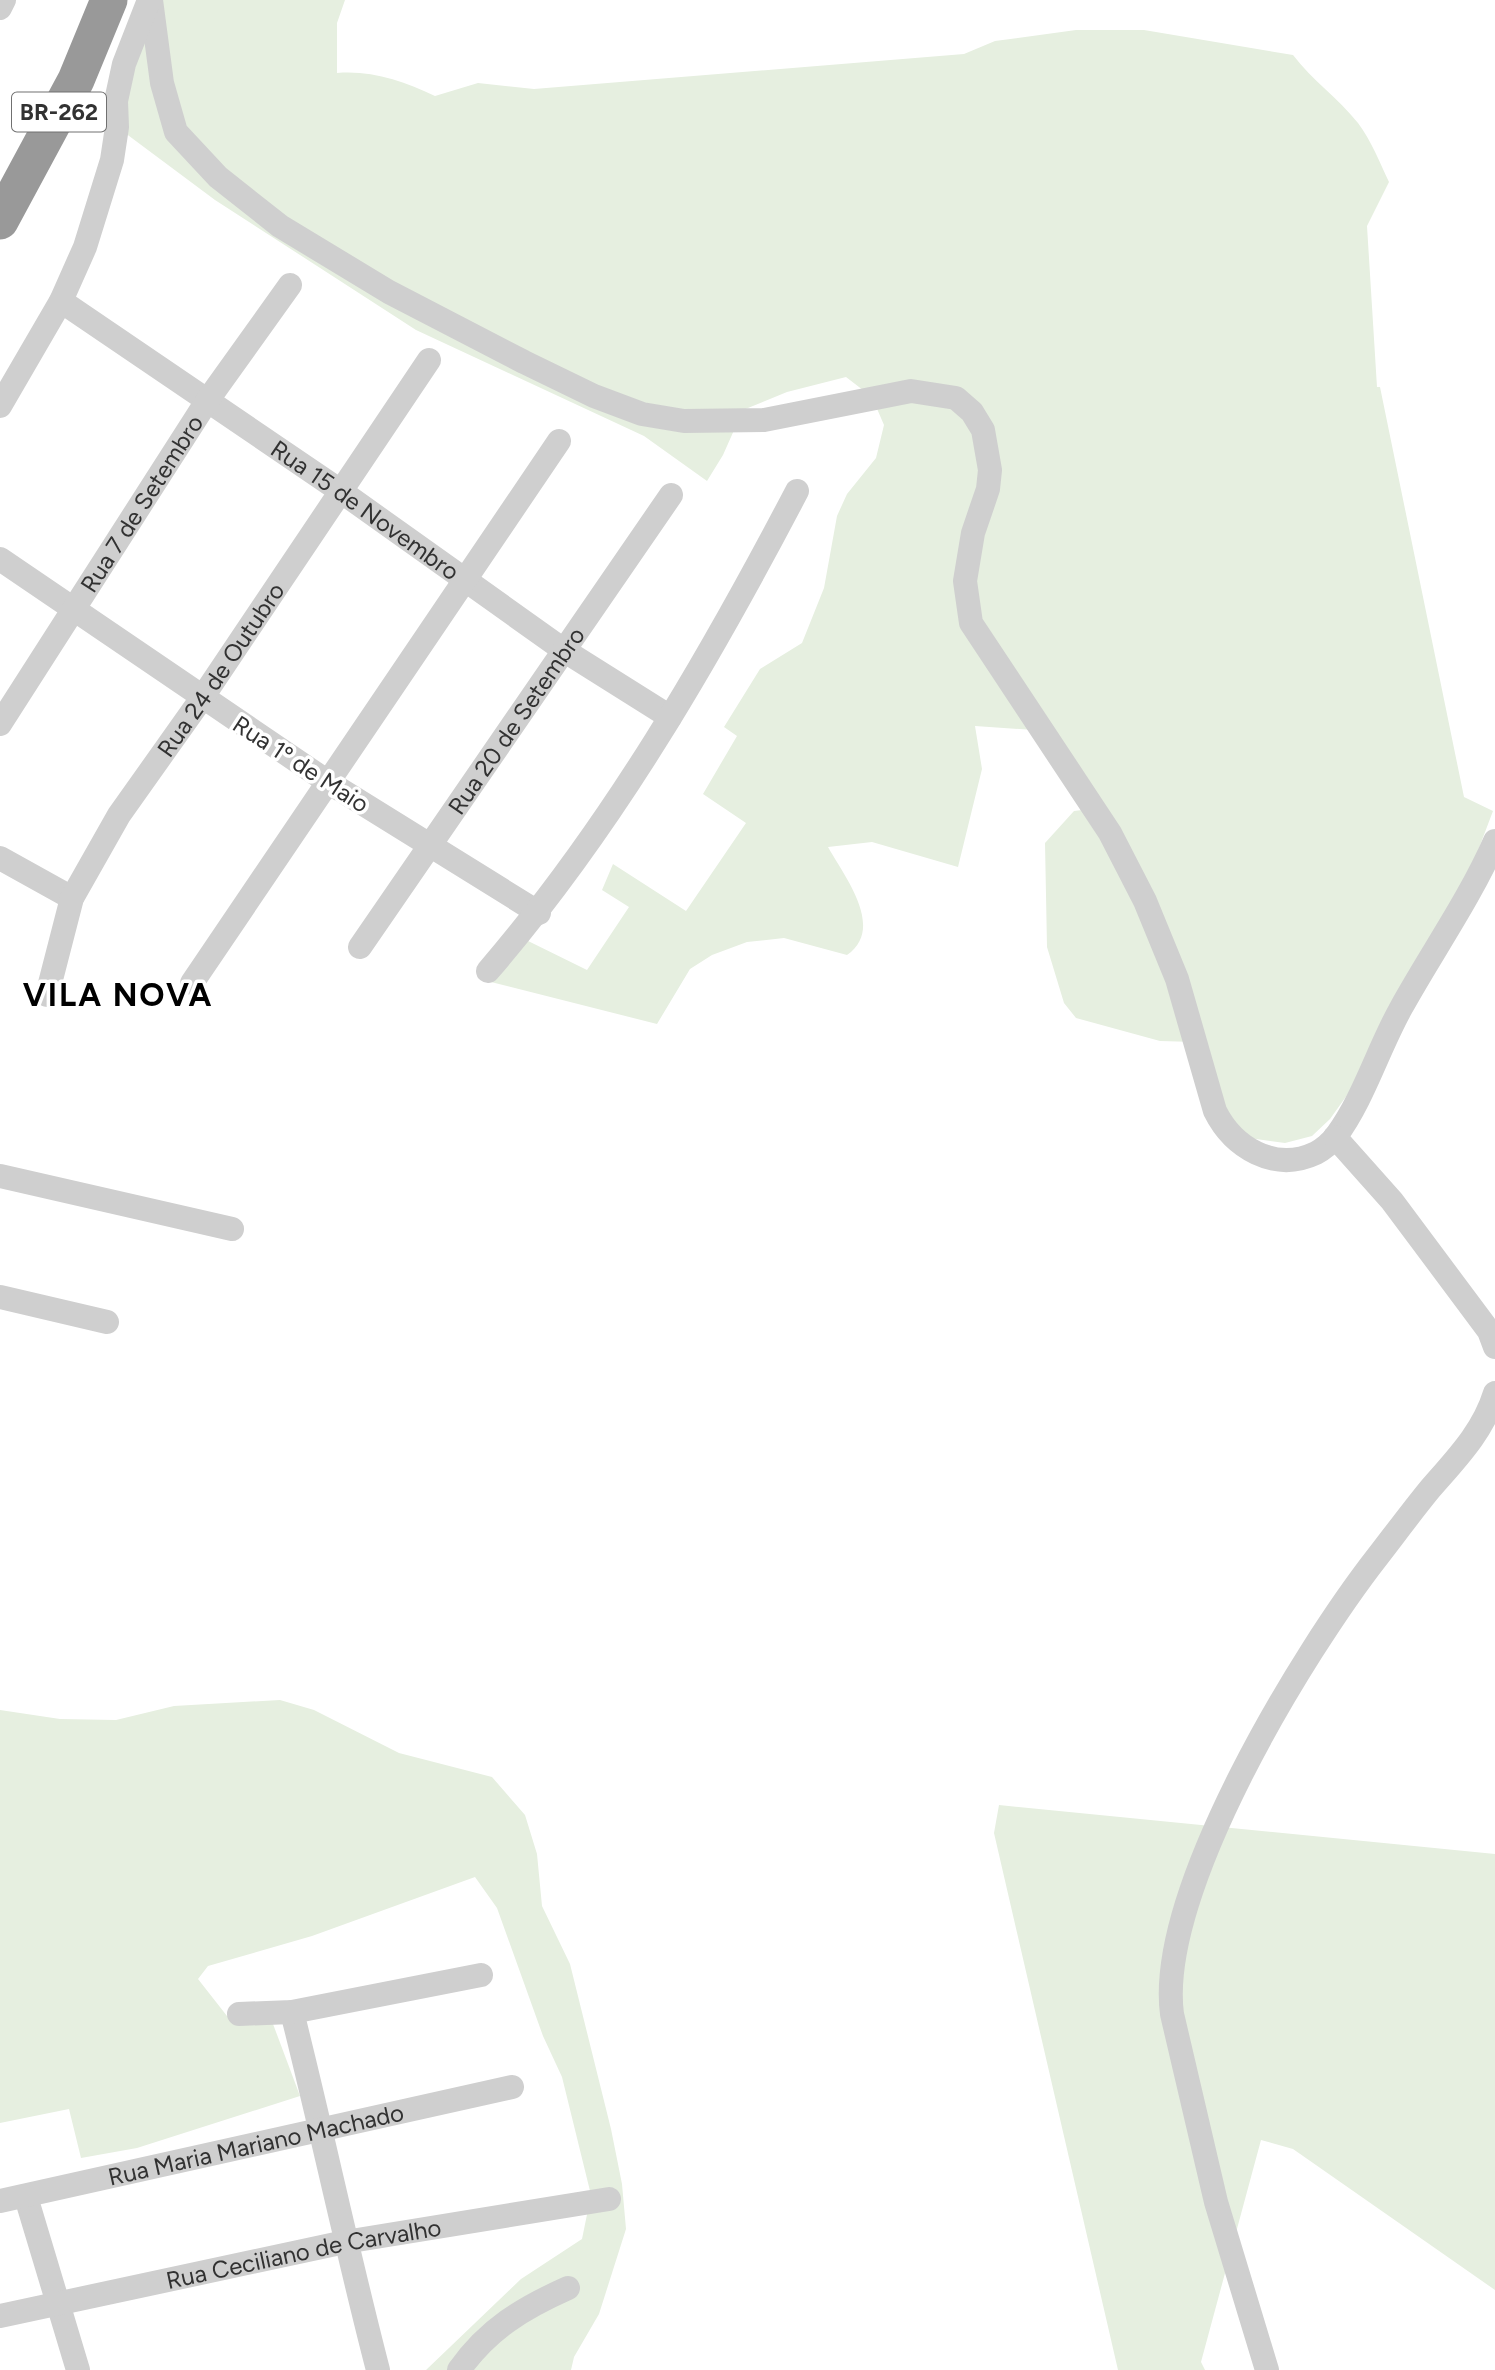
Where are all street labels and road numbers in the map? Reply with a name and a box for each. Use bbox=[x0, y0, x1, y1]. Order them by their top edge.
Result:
road number: BR-262 bbox=[12, 92, 106, 132]
street label: Rua 7 de Setembro bbox=[74, 409, 209, 598]
street label: Rua 15 de Novembro bbox=[266, 434, 465, 586]
street label: Rua 24 de Outubro bbox=[151, 577, 290, 762]
street label: Rua 20 de Setembro bbox=[441, 621, 590, 820]
street label: Rua 1º de Maio bbox=[228, 709, 374, 819]
street label: Rua Maria Mariano Machado bbox=[105, 2097, 406, 2191]
street label: Rua Ceciliano de Carvalho bbox=[163, 2212, 443, 2295]

